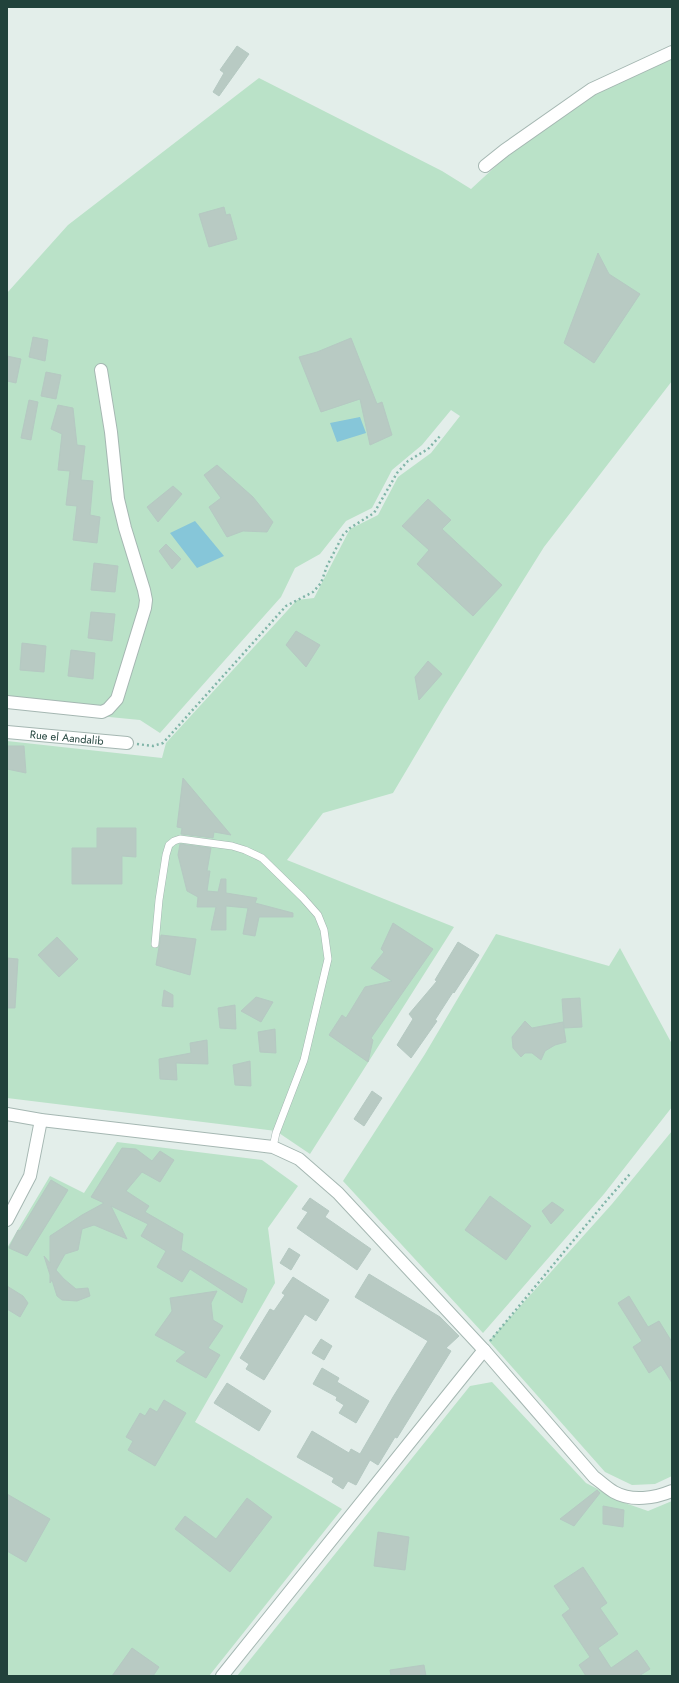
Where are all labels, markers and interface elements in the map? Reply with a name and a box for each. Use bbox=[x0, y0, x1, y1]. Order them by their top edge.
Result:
street label: Rue el Aandalib bbox=[29, 726, 104, 749]

